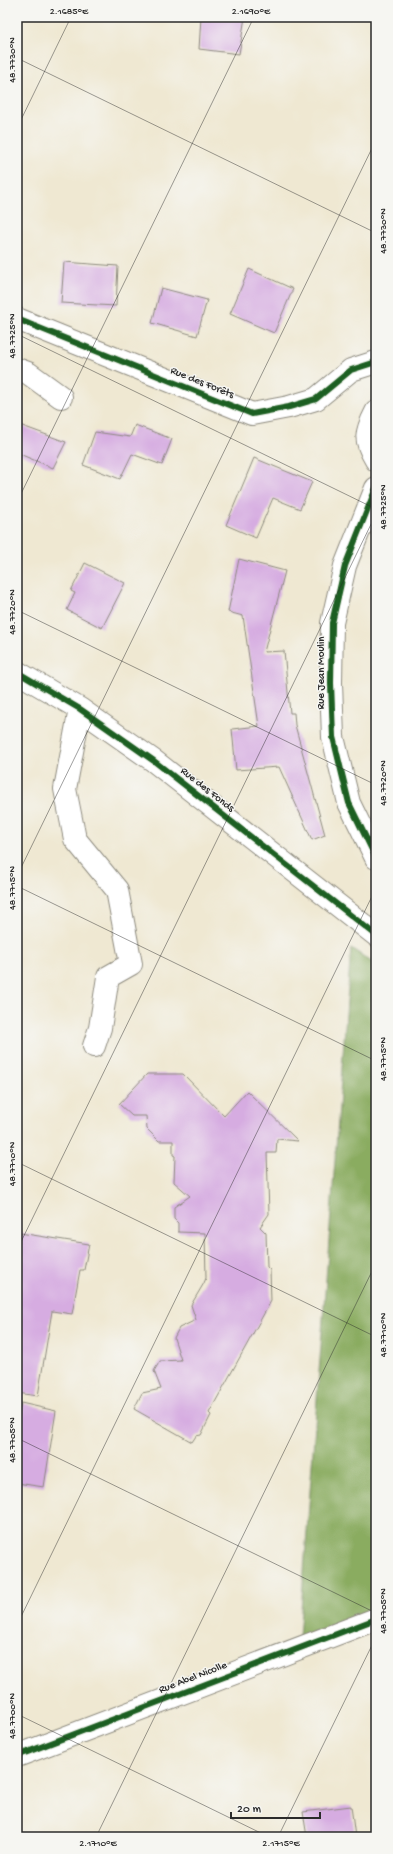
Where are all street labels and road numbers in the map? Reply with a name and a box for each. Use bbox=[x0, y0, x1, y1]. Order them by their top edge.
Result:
street label: Rue des Forêts bbox=[168, 365, 236, 402]
street label: Rue Jean Moulin bbox=[316, 636, 328, 710]
street label: Rue des Fonds bbox=[178, 765, 237, 815]
street label: Rue Abel Nicolle bbox=[157, 1659, 229, 1696]

